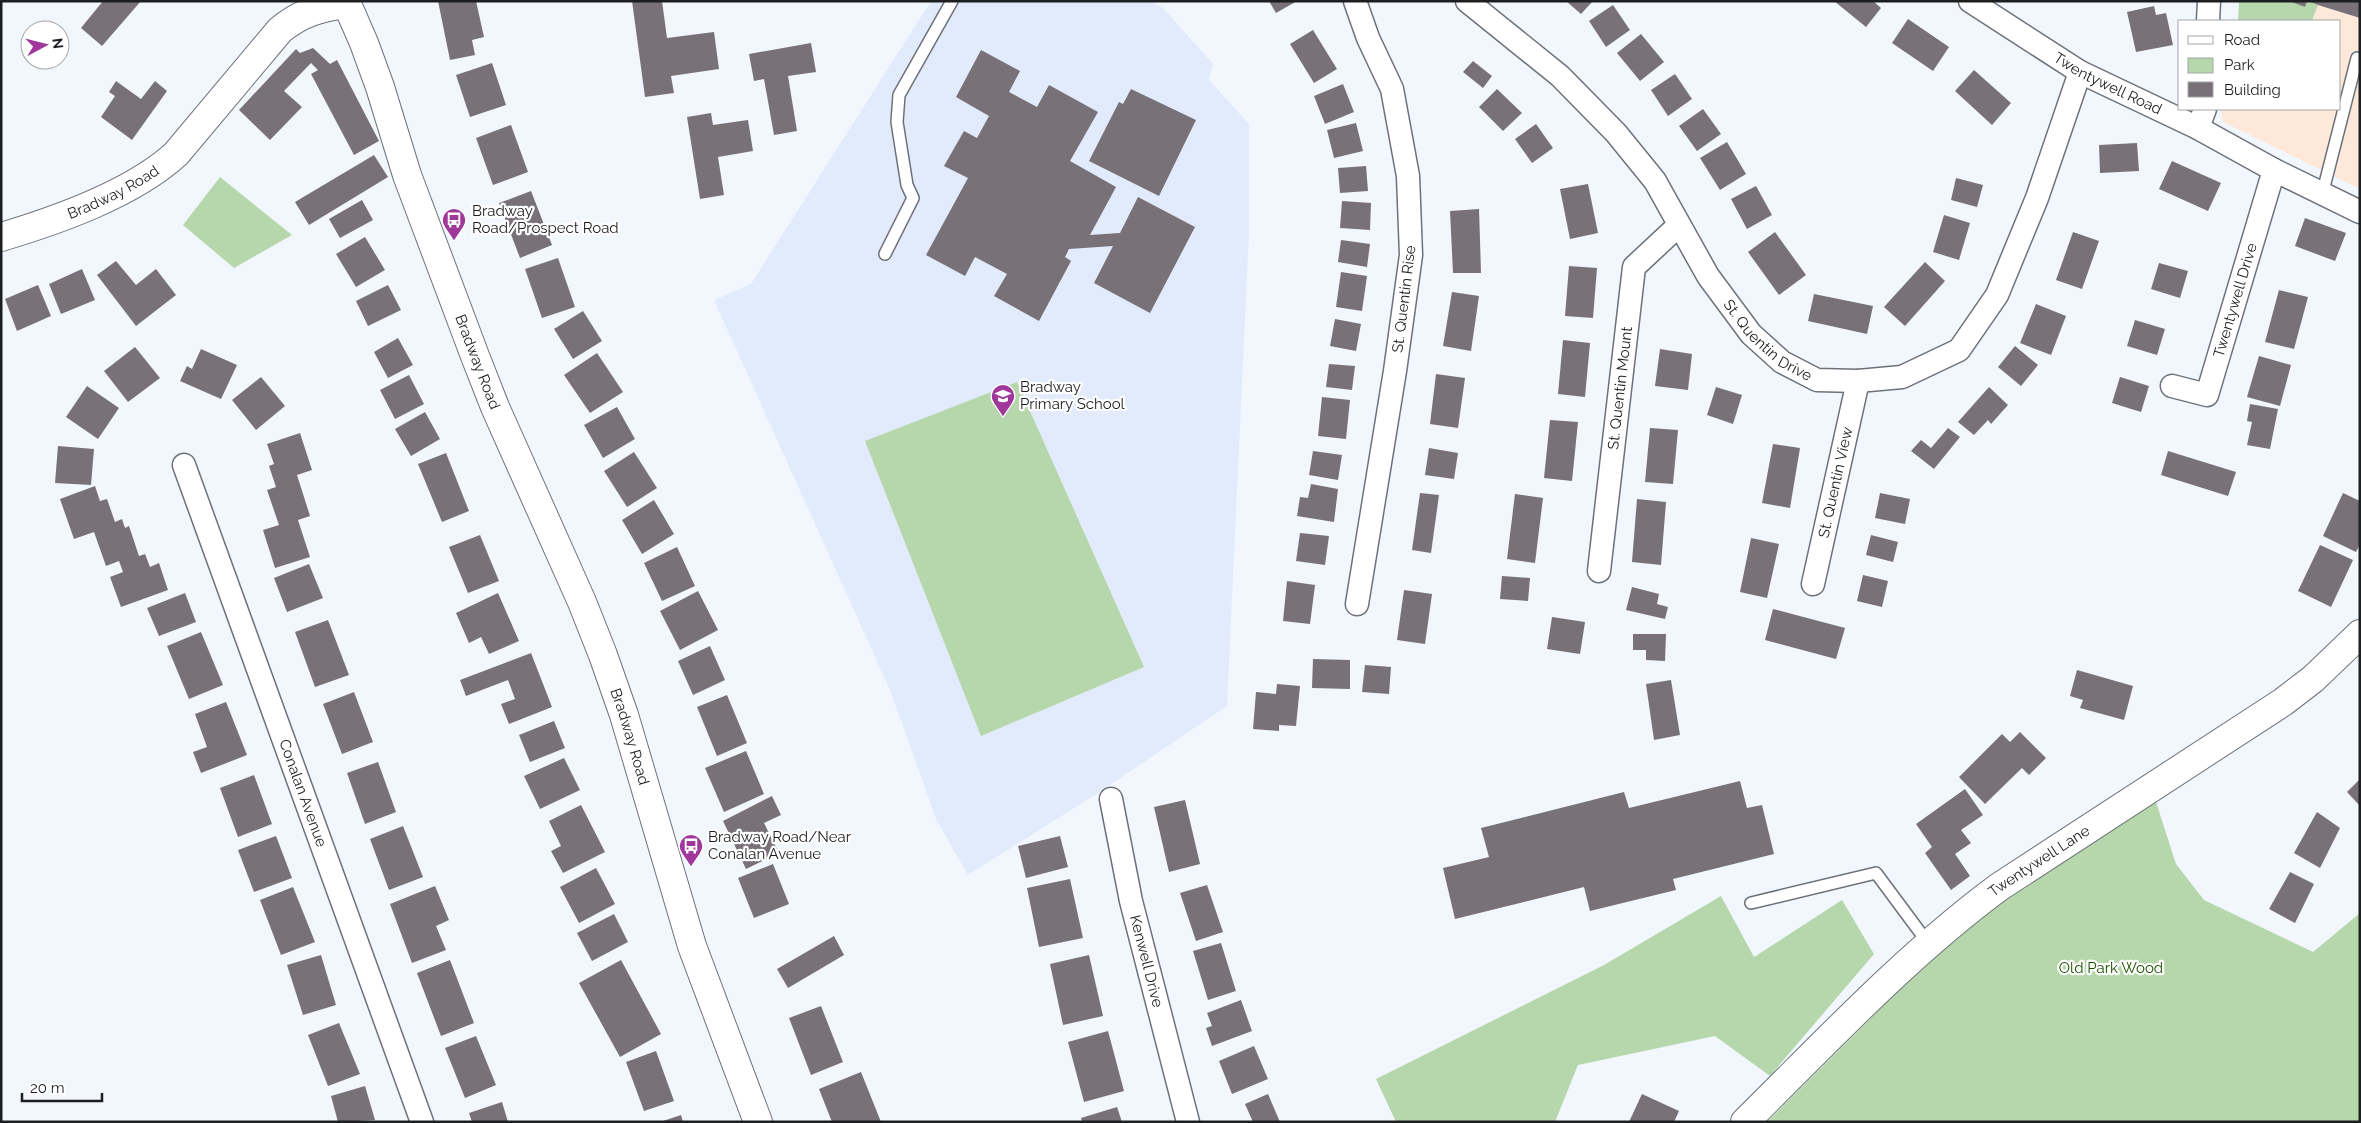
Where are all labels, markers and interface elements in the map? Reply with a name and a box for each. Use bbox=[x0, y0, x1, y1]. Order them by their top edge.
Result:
north arrow bbox=[20, 20, 70, 70]
legend bbox=[2178, 20, 2341, 110]
text: Road bbox=[2224, 31, 2260, 49]
text: N bbox=[49, 37, 66, 50]
street label: Twentywell Road bbox=[2050, 49, 2165, 119]
text: Park bbox=[2224, 56, 2255, 74]
text: Building bbox=[2224, 81, 2281, 99]
street label: Bradway Road bbox=[65, 162, 162, 223]
place label: Bradway Road/Prospect Road bbox=[472, 202, 619, 237]
bus stop icon: Bradway Road/Prospect Road bbox=[441, 207, 467, 241]
street label: Twentywell Drive bbox=[2210, 241, 2261, 360]
street label: St. Quentin Rise bbox=[1388, 244, 1420, 354]
street label: St. Quentin Drive bbox=[1720, 296, 1815, 385]
street label: Bradway Road bbox=[451, 312, 504, 412]
street label: St. Quentin Mount bbox=[1604, 326, 1636, 451]
place label: Bradway Primary School bbox=[1020, 378, 1126, 413]
school or university icon: Bradway Primary School bbox=[990, 383, 1016, 417]
street label: St. Quentin View bbox=[1814, 425, 1857, 540]
street label: Bradway Road bbox=[606, 686, 653, 787]
street label: Conalan Avenue bbox=[275, 737, 331, 850]
street label: Twentywell Lane bbox=[1985, 821, 2093, 901]
place label: Bradway Road/Near Conalan Avenue bbox=[708, 828, 852, 863]
bus stop icon: Bradway Road/Near Conalan Avenue bbox=[678, 833, 704, 867]
street label: Kenwell Drive bbox=[1126, 913, 1167, 1009]
park label: Old Park Wood bbox=[2059, 959, 2163, 977]
scale bar bbox=[22, 1070, 102, 1102]
text: 20 m bbox=[30, 1079, 65, 1097]

